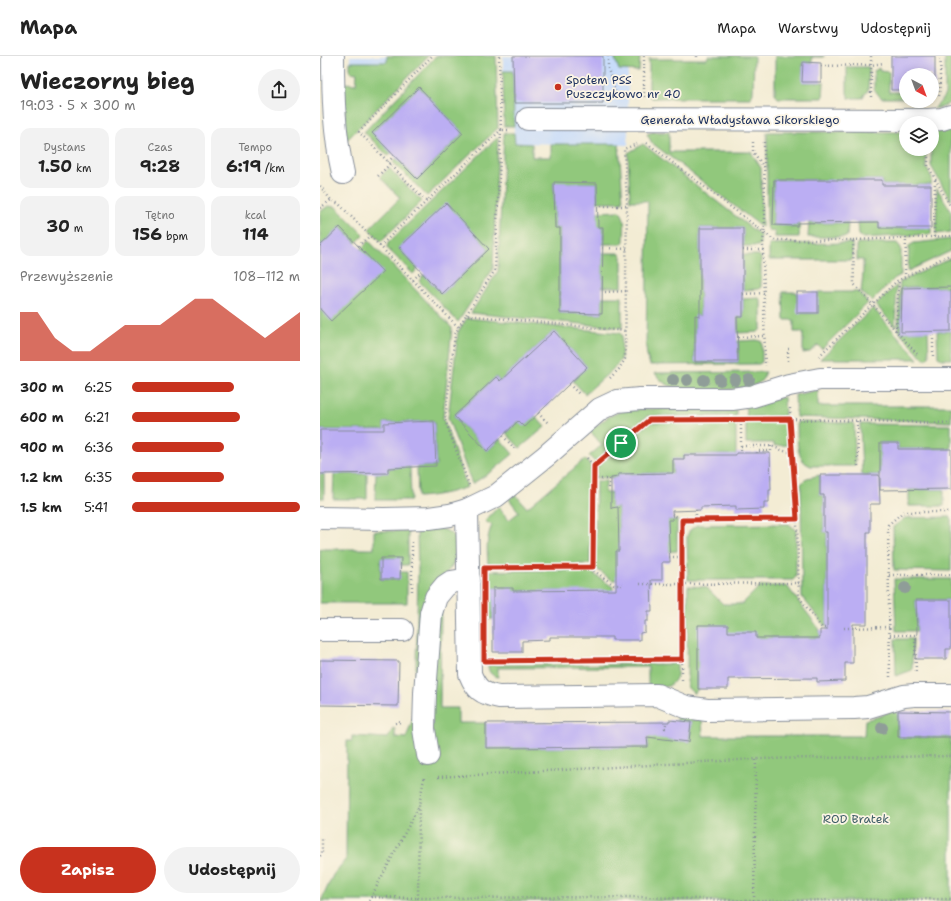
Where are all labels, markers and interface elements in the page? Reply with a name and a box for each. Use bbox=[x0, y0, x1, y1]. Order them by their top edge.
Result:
text: Mapa bbox=[20, 15, 77, 40]
text: Mapa bbox=[717, 19, 756, 37]
text: Warstwy bbox=[778, 19, 838, 37]
text: Udostępnij bbox=[860, 19, 931, 37]
text: Wieczorny bieg bbox=[20, 67, 195, 96]
north arrow bbox=[899, 68, 939, 108]
map controls bbox=[899, 68, 939, 156]
button: share bbox=[258, 69, 300, 111]
place label: Społem PSS Puszczykowo nr 40 bbox=[566, 72, 681, 102]
marker: Społem PSS Puszczykowo nr 40 bbox=[553, 82, 563, 92]
text: 19:03 · 5 × 300 m bbox=[20, 97, 135, 114]
street label: Generała Władysława Sikorskiego bbox=[641, 112, 839, 128]
button: layers bbox=[899, 116, 939, 156]
text: Dystans bbox=[44, 140, 86, 155]
text: Czas bbox=[147, 140, 173, 155]
text: Tempo bbox=[238, 140, 272, 155]
text: 1.50 bbox=[38, 155, 72, 177]
text: 9:28 bbox=[140, 155, 180, 177]
text: 6:19 bbox=[226, 155, 261, 177]
text: km bbox=[72, 161, 92, 176]
text: /km bbox=[261, 161, 285, 176]
text: Tętno bbox=[145, 208, 175, 223]
text: kcal bbox=[245, 208, 266, 223]
text: 30 bbox=[46, 215, 70, 237]
text: m bbox=[70, 221, 83, 236]
text: 156 bbox=[132, 223, 162, 245]
text: 114 bbox=[242, 223, 269, 245]
text: bpm bbox=[162, 229, 188, 244]
text: Przewyższenie bbox=[20, 268, 113, 285]
text: 108–112 m bbox=[233, 268, 300, 285]
text: 300 m bbox=[20, 379, 64, 396]
text: 6:25 bbox=[84, 379, 112, 396]
text: 600 m bbox=[20, 409, 64, 426]
text: 6:21 bbox=[84, 409, 109, 426]
pin bbox=[604, 426, 638, 460]
icon: arrive bbox=[610, 432, 632, 454]
text: 900 m bbox=[20, 439, 63, 456]
text: 6:36 bbox=[84, 439, 113, 456]
text: 1.2 km bbox=[20, 469, 63, 486]
text: 6:35 bbox=[84, 469, 112, 486]
text: 1.5 km bbox=[20, 499, 62, 516]
text: 5:41 bbox=[84, 499, 108, 516]
park label: ROD Bratek bbox=[823, 811, 889, 827]
button: Zapisz bbox=[20, 847, 156, 893]
button: Udostępnij bbox=[164, 847, 300, 893]

